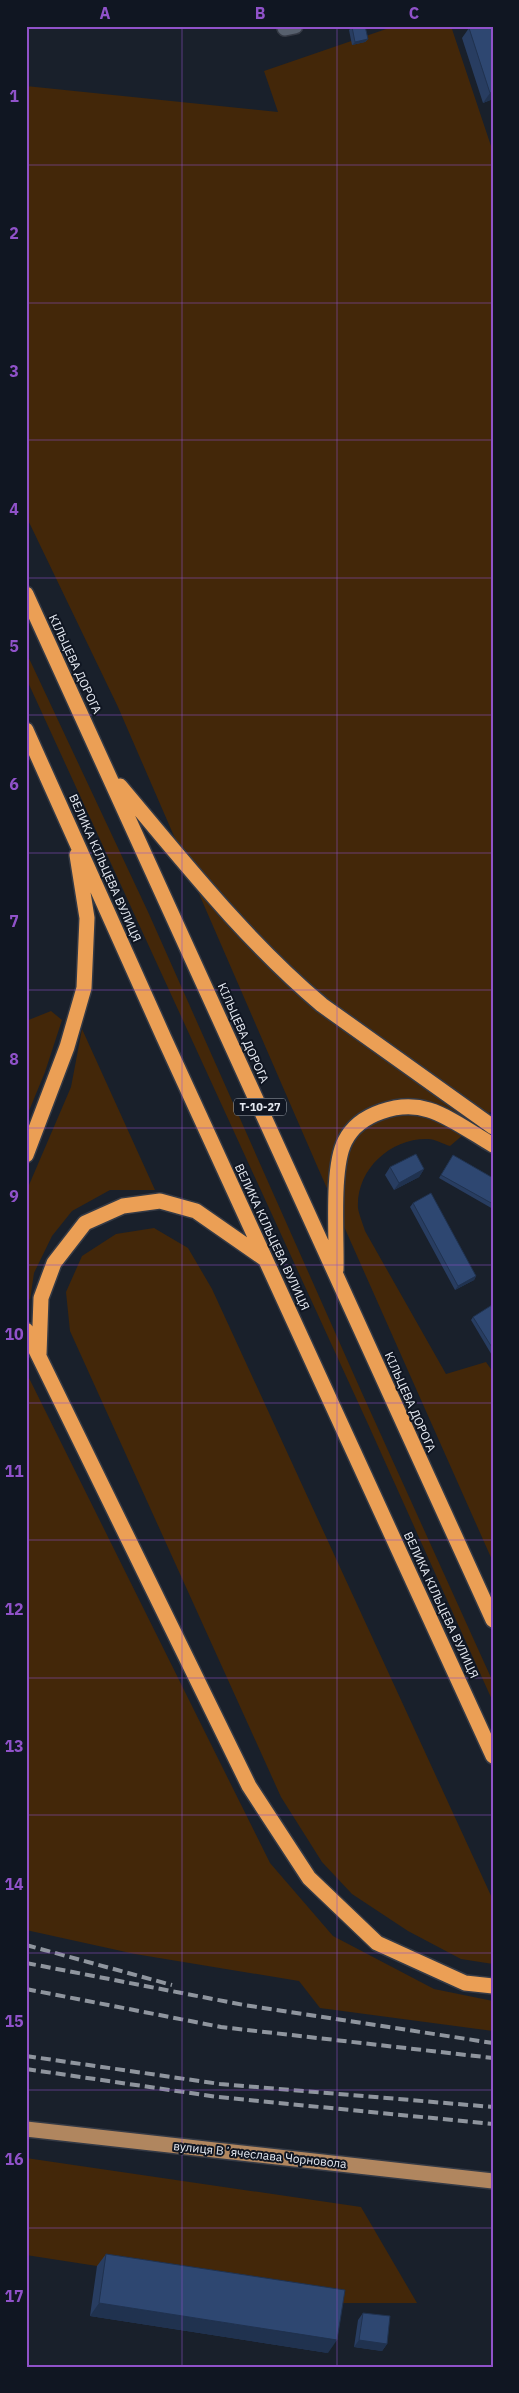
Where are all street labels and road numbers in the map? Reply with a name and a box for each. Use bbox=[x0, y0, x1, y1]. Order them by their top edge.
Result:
street label: КІЛЬЦЕВА ДОРОГА bbox=[46, 612, 105, 716]
street label: ВЕЛИКА КІЛЬЦЕВА ВУЛИЦЯ bbox=[66, 792, 145, 944]
street label: КІЛЬЦЕВА ДОРОГА bbox=[215, 980, 272, 1085]
road number: Т-10-27 bbox=[234, 1098, 286, 1116]
street label: ВЕЛИКА КІЛЬЦЕВА ВУЛИЦЯ bbox=[232, 1161, 313, 1312]
street label: КІЛЬЦЕВА ДОРОГА bbox=[382, 1349, 439, 1454]
street label: ВЕЛИКА КІЛЬЦЕВА ВУЛИЦЯ bbox=[401, 1529, 482, 1680]
street label: вулиця Вʼячеслава Чорновола bbox=[173, 2138, 348, 2171]

